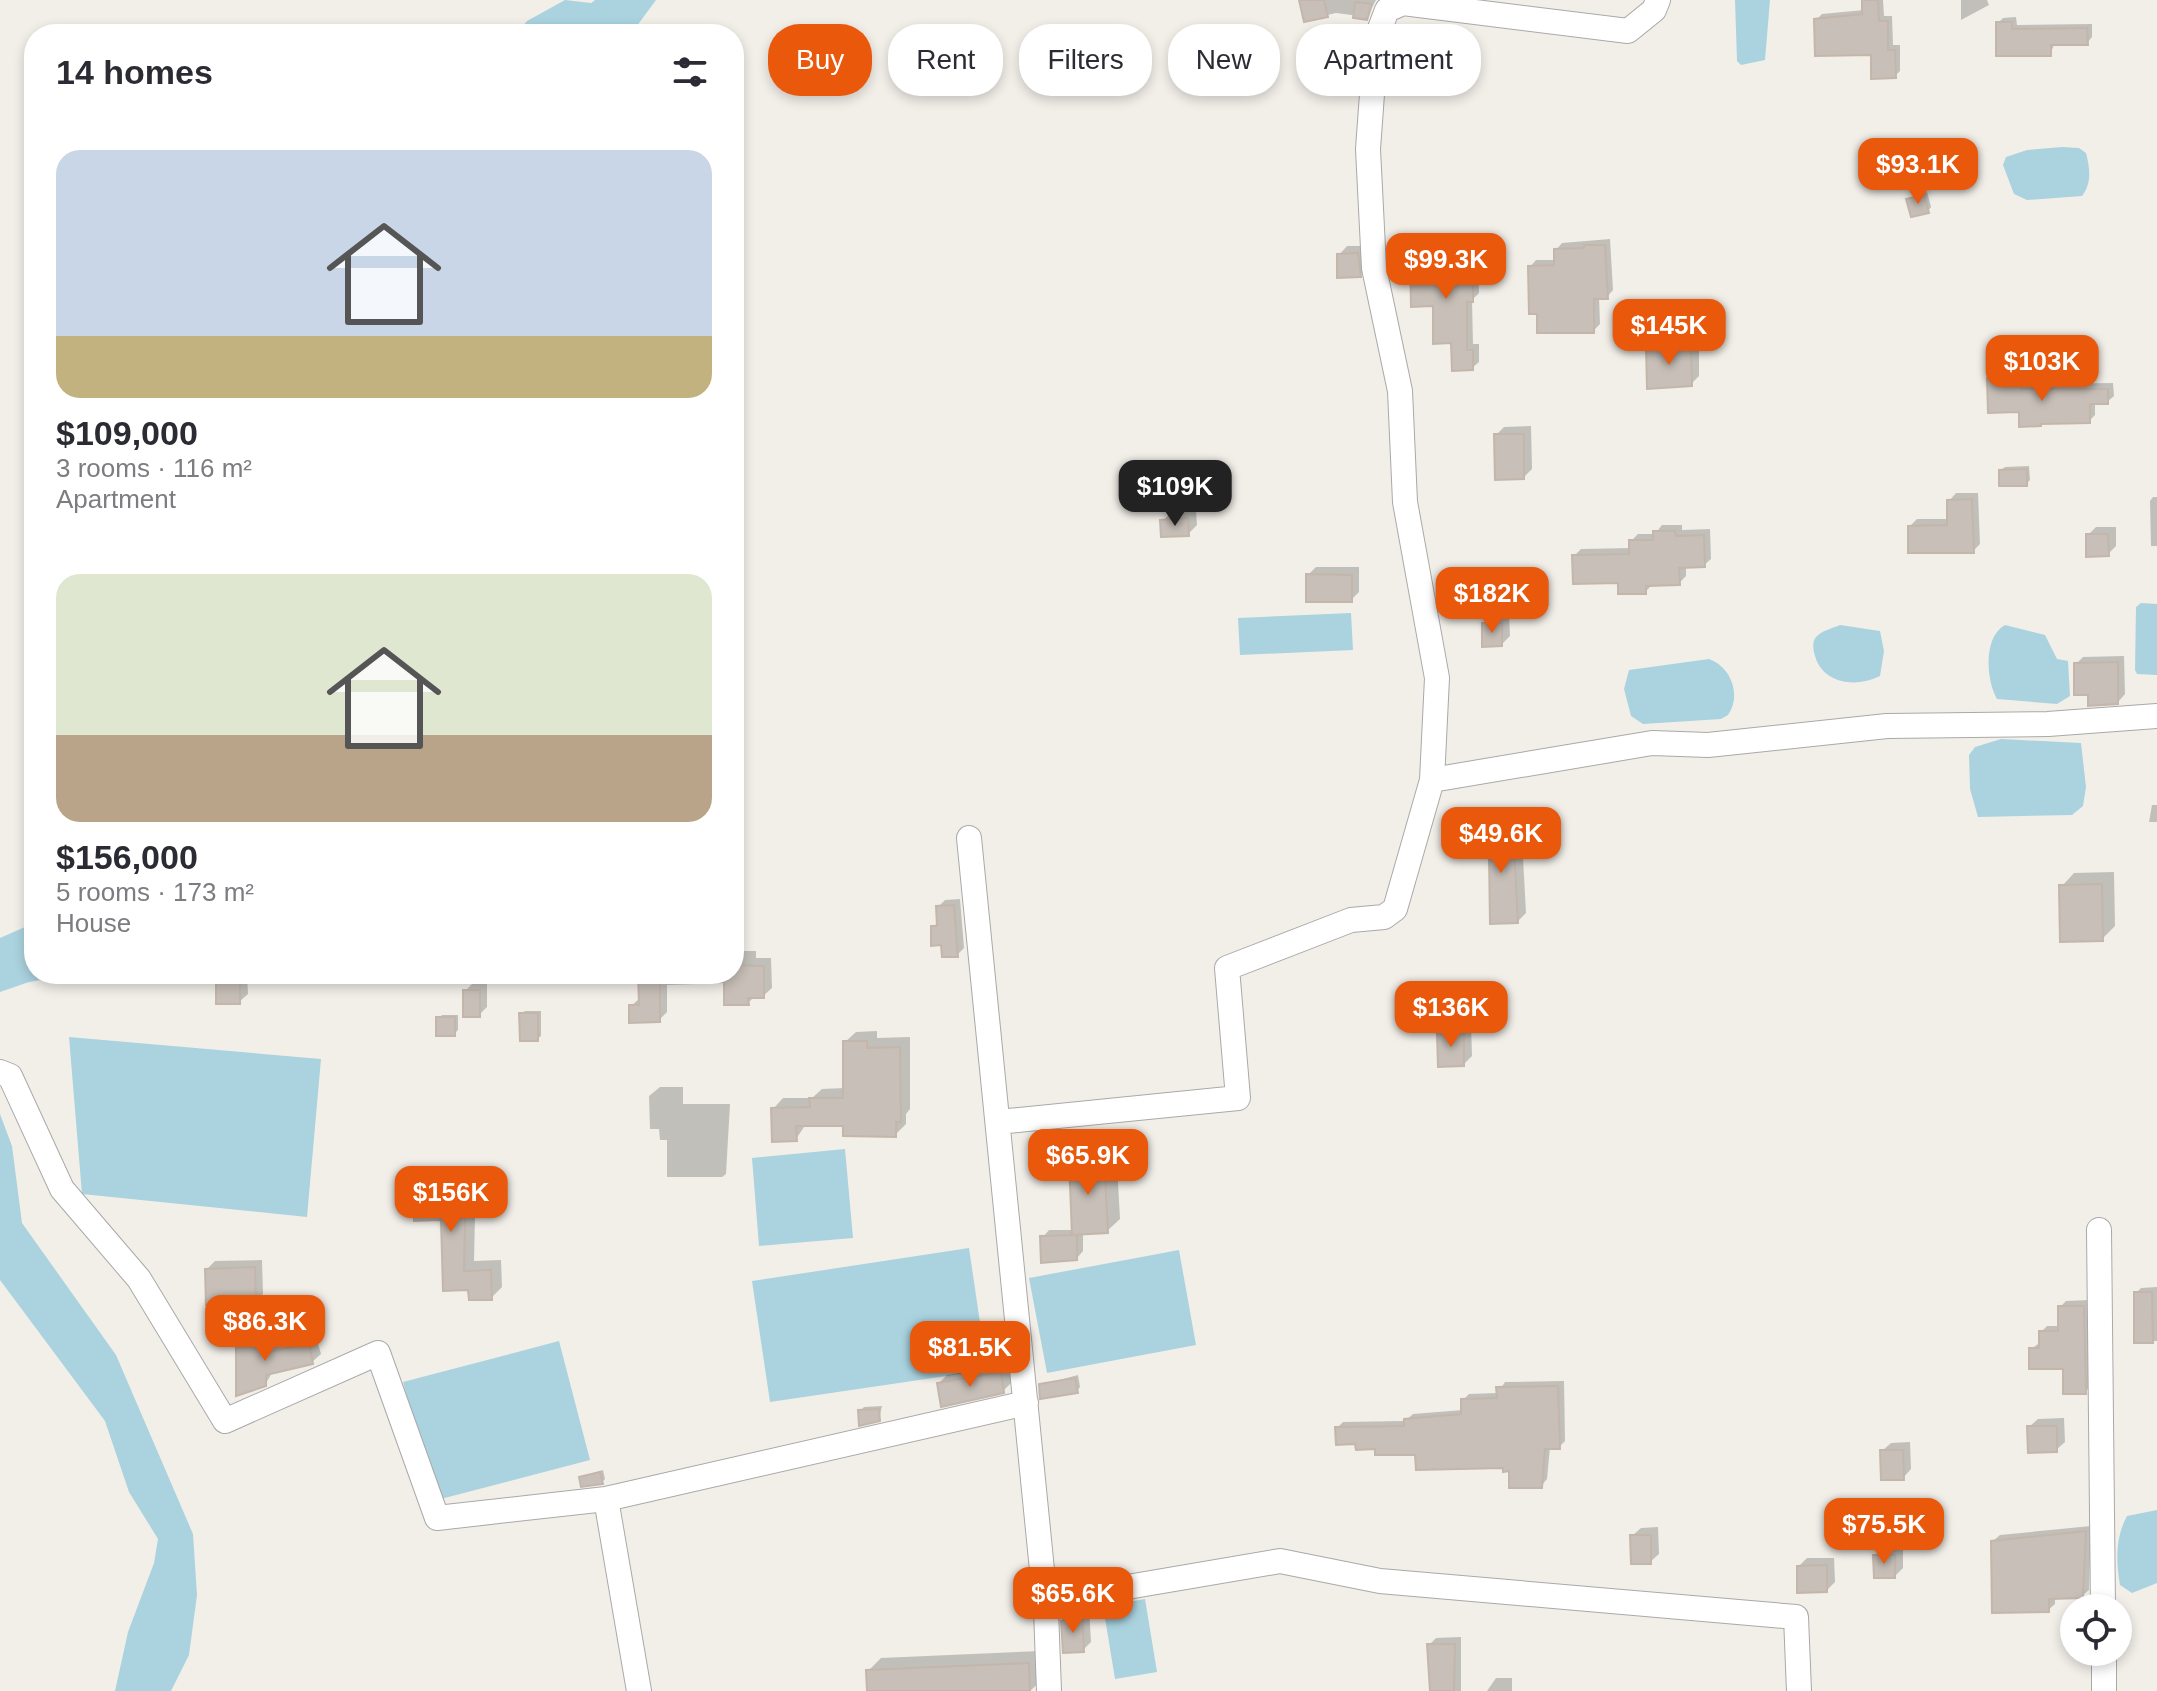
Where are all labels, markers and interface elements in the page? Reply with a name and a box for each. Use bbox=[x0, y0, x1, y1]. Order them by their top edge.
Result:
chip: Buy bbox=[768, 24, 872, 96]
chip: Rent bbox=[888, 24, 1003, 96]
chip: Filters bbox=[1019, 24, 1152, 96]
chip: New bbox=[1168, 24, 1280, 96]
chip: Apartment bbox=[1296, 24, 1481, 96]
icon: filters bbox=[668, 50, 712, 94]
text: 14 homes bbox=[56, 53, 213, 91]
pin: $93.1K bbox=[1853, 138, 1983, 206]
text: $93.1K bbox=[1876, 149, 1960, 179]
icon: home bbox=[312, 202, 456, 346]
pin: $99.3K bbox=[1381, 233, 1511, 301]
text: $99.3K bbox=[1404, 244, 1488, 274]
pin: $145K bbox=[1613, 299, 1725, 367]
text: $145K bbox=[1631, 310, 1707, 340]
pin: $103K bbox=[1986, 335, 2098, 403]
text: $103K bbox=[2004, 346, 2080, 376]
text: $109,000 bbox=[56, 414, 198, 452]
text: 3 rooms · 116 m² bbox=[56, 453, 252, 483]
pin: $109K bbox=[1119, 460, 1231, 528]
text: $109K bbox=[1137, 471, 1213, 501]
text: Apartment bbox=[56, 484, 176, 514]
pin: $182K bbox=[1436, 567, 1548, 635]
text: $182K bbox=[1454, 578, 1530, 608]
icon: home bbox=[312, 626, 456, 770]
pin: $49.6K bbox=[1436, 807, 1566, 875]
text: $49.6K bbox=[1459, 818, 1543, 848]
text: $156,000 bbox=[56, 838, 198, 876]
text: 5 rooms · 173 m² bbox=[56, 877, 254, 907]
text: House bbox=[56, 908, 131, 938]
pin: $136K bbox=[1395, 981, 1507, 1049]
text: $136K bbox=[1413, 992, 1489, 1022]
pin: $65.9K bbox=[1023, 1129, 1153, 1197]
text: $65.9K bbox=[1046, 1140, 1130, 1170]
pin: $156K bbox=[395, 1166, 507, 1234]
text: $156K bbox=[413, 1177, 489, 1207]
pin: $86.3K bbox=[200, 1295, 330, 1363]
text: $86.3K bbox=[223, 1306, 307, 1336]
pin: $81.5K bbox=[905, 1321, 1035, 1389]
text: $81.5K bbox=[928, 1332, 1012, 1362]
pin: $75.5K bbox=[1819, 1498, 1949, 1566]
text: $75.5K bbox=[1842, 1509, 1926, 1539]
pin: $65.6K bbox=[1008, 1567, 1138, 1635]
text: $65.6K bbox=[1031, 1578, 1115, 1608]
map controls bbox=[2060, 1594, 2132, 1666]
button: locate bbox=[2060, 1594, 2132, 1666]

